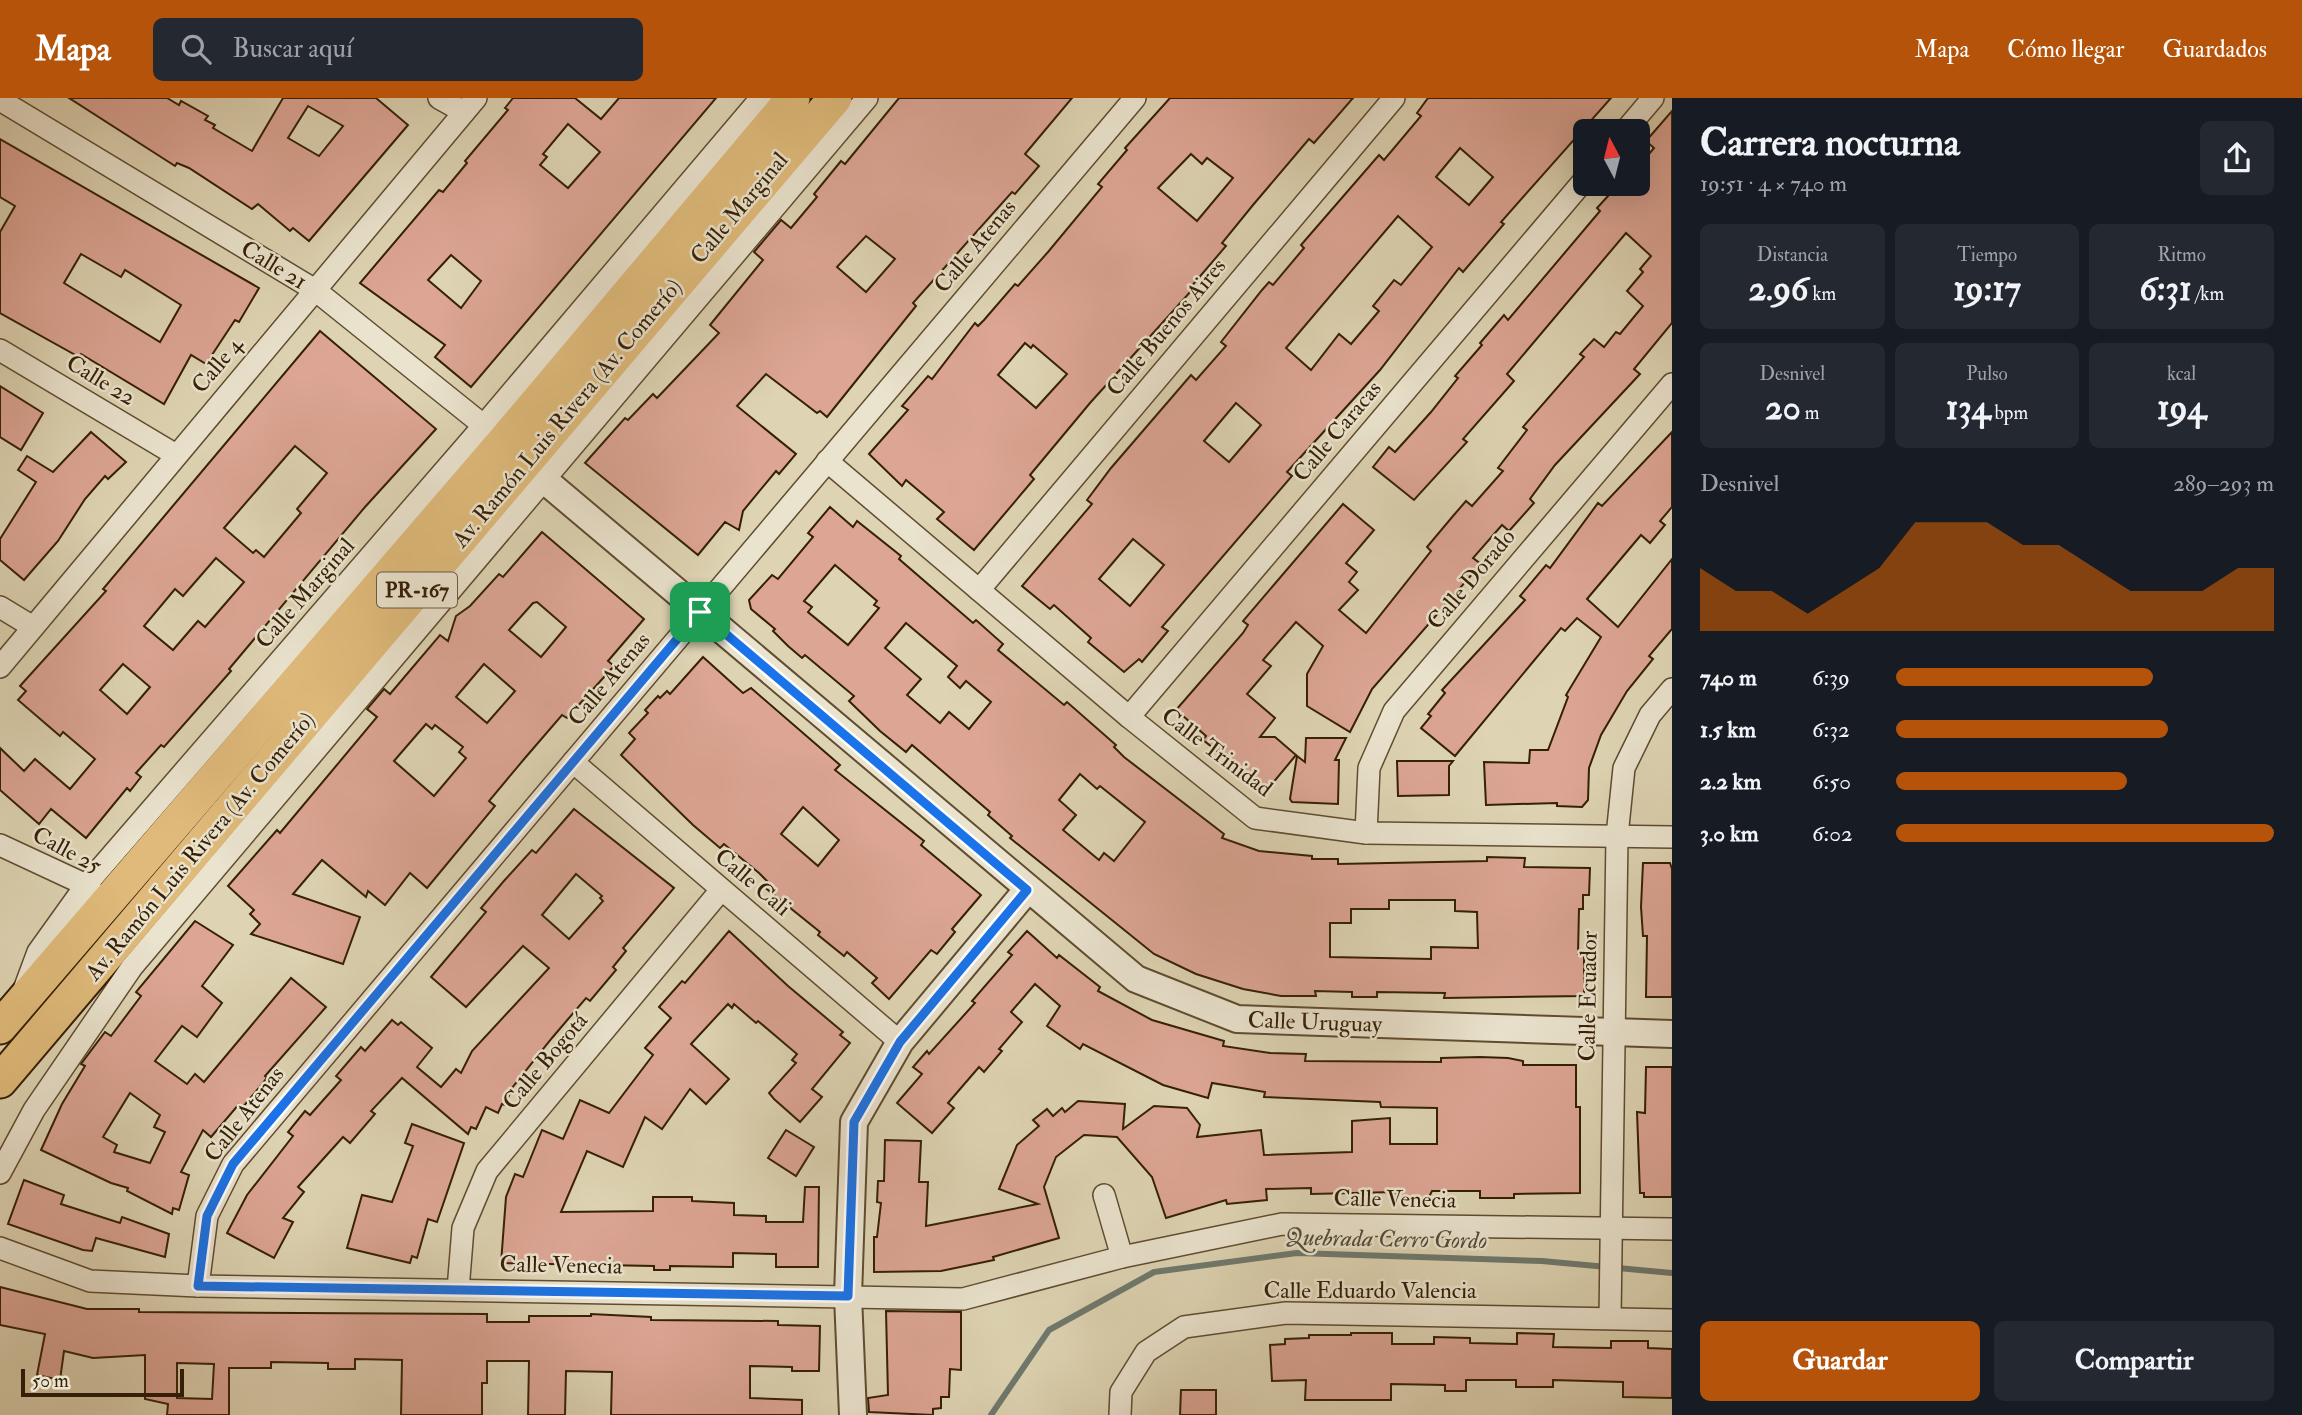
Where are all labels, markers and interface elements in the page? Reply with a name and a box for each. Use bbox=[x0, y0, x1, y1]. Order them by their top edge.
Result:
search box bbox=[153, 18, 643, 81]
text: Mapa bbox=[35, 29, 111, 70]
icon: search bbox=[177, 30, 215, 68]
text: Buscar aquí bbox=[233, 33, 353, 65]
text: Mapa bbox=[1914, 34, 1969, 65]
text: Cómo llegar bbox=[2007, 34, 2124, 65]
text: Guardados bbox=[2162, 34, 2267, 65]
north arrow bbox=[1573, 119, 1650, 196]
map controls bbox=[1573, 119, 1650, 196]
text: Carrera nocturna bbox=[1700, 119, 1960, 167]
button: share bbox=[2200, 121, 2274, 195]
street label: Calle Marginal bbox=[684, 146, 794, 270]
text: 19:51 · 4 × 740 m bbox=[1700, 169, 1847, 198]
street label: Calle Atenas bbox=[927, 193, 1023, 299]
street label: Calle 21 bbox=[236, 234, 312, 296]
text: Distancia bbox=[1757, 243, 1828, 267]
text: Tiempo bbox=[1957, 243, 2017, 267]
text: Ritmo bbox=[2157, 243, 2206, 267]
street label: Calle Buenos Aires bbox=[1100, 252, 1232, 402]
text: 2.96 bbox=[1748, 267, 1808, 311]
text: 19:17 bbox=[1953, 267, 2021, 311]
text: 6:31 bbox=[2139, 267, 2191, 311]
street label: Av. Ramón Luis Rivera (Av. Comerío) bbox=[445, 273, 688, 554]
text: km bbox=[1808, 282, 1836, 306]
text: /km bbox=[2191, 282, 2224, 306]
street label: Calle 4 bbox=[185, 330, 250, 399]
street label: Calle 22 bbox=[61, 348, 141, 412]
text: Desnivel bbox=[1760, 362, 1825, 386]
text: Pulso bbox=[1966, 362, 2008, 386]
text: kcal bbox=[2167, 362, 2196, 386]
street label: Calle Caracas bbox=[1286, 374, 1388, 488]
text: 20 bbox=[1765, 386, 1801, 430]
text: 134 bbox=[1946, 386, 1991, 430]
text: 194 bbox=[2157, 386, 2206, 430]
text: m bbox=[1801, 401, 1820, 425]
text: bpm bbox=[1991, 401, 2028, 425]
text: Desnivel bbox=[1700, 469, 1779, 498]
text: 289–293 m bbox=[2173, 469, 2274, 498]
street label: Calle Dorado bbox=[1420, 523, 1522, 635]
street label: Calle Marginal bbox=[249, 532, 361, 654]
road number: PR-167 bbox=[377, 573, 457, 608]
pin bbox=[670, 582, 730, 642]
icon: arrive bbox=[681, 593, 719, 631]
street label: Calle Atenas bbox=[561, 626, 657, 732]
text: 740 m bbox=[1700, 663, 1757, 692]
text: 6:39 bbox=[1812, 663, 1850, 692]
street label: Calle Trinidad bbox=[1156, 701, 1278, 803]
street label: Av. Ramón Luis Rivera (Av. Comerío) bbox=[78, 706, 321, 987]
text: 1.5 km bbox=[1700, 715, 1756, 744]
text: 6:32 bbox=[1812, 715, 1850, 744]
text: 2.2 km bbox=[1700, 767, 1761, 796]
text: 6:50 bbox=[1812, 767, 1851, 796]
text: 3.0 km bbox=[1700, 819, 1759, 848]
text: 6:02 bbox=[1812, 819, 1853, 848]
street label: Calle 25 bbox=[27, 820, 107, 880]
street label: Calle Cali bbox=[709, 842, 797, 922]
street label: Calle Ecuador bbox=[1572, 930, 1604, 1062]
street label: Calle Uruguay bbox=[1247, 1005, 1384, 1039]
street label: Calle Bogotá bbox=[496, 1006, 594, 1115]
street label: Calle Atenas bbox=[198, 1060, 290, 1168]
street label: Calle Venecia bbox=[1333, 1183, 1457, 1215]
water label: Quebrada Cerro Gordo bbox=[1285, 1222, 1487, 1256]
street label: Calle Venecia bbox=[499, 1249, 623, 1281]
street label: Calle Eduardo Valencia bbox=[1263, 1276, 1477, 1305]
button: Guardar bbox=[1700, 1321, 1980, 1401]
button: Compartir bbox=[1994, 1321, 2274, 1401]
scale bar bbox=[21, 1366, 184, 1398]
text: 50 m bbox=[32, 1369, 69, 1393]

